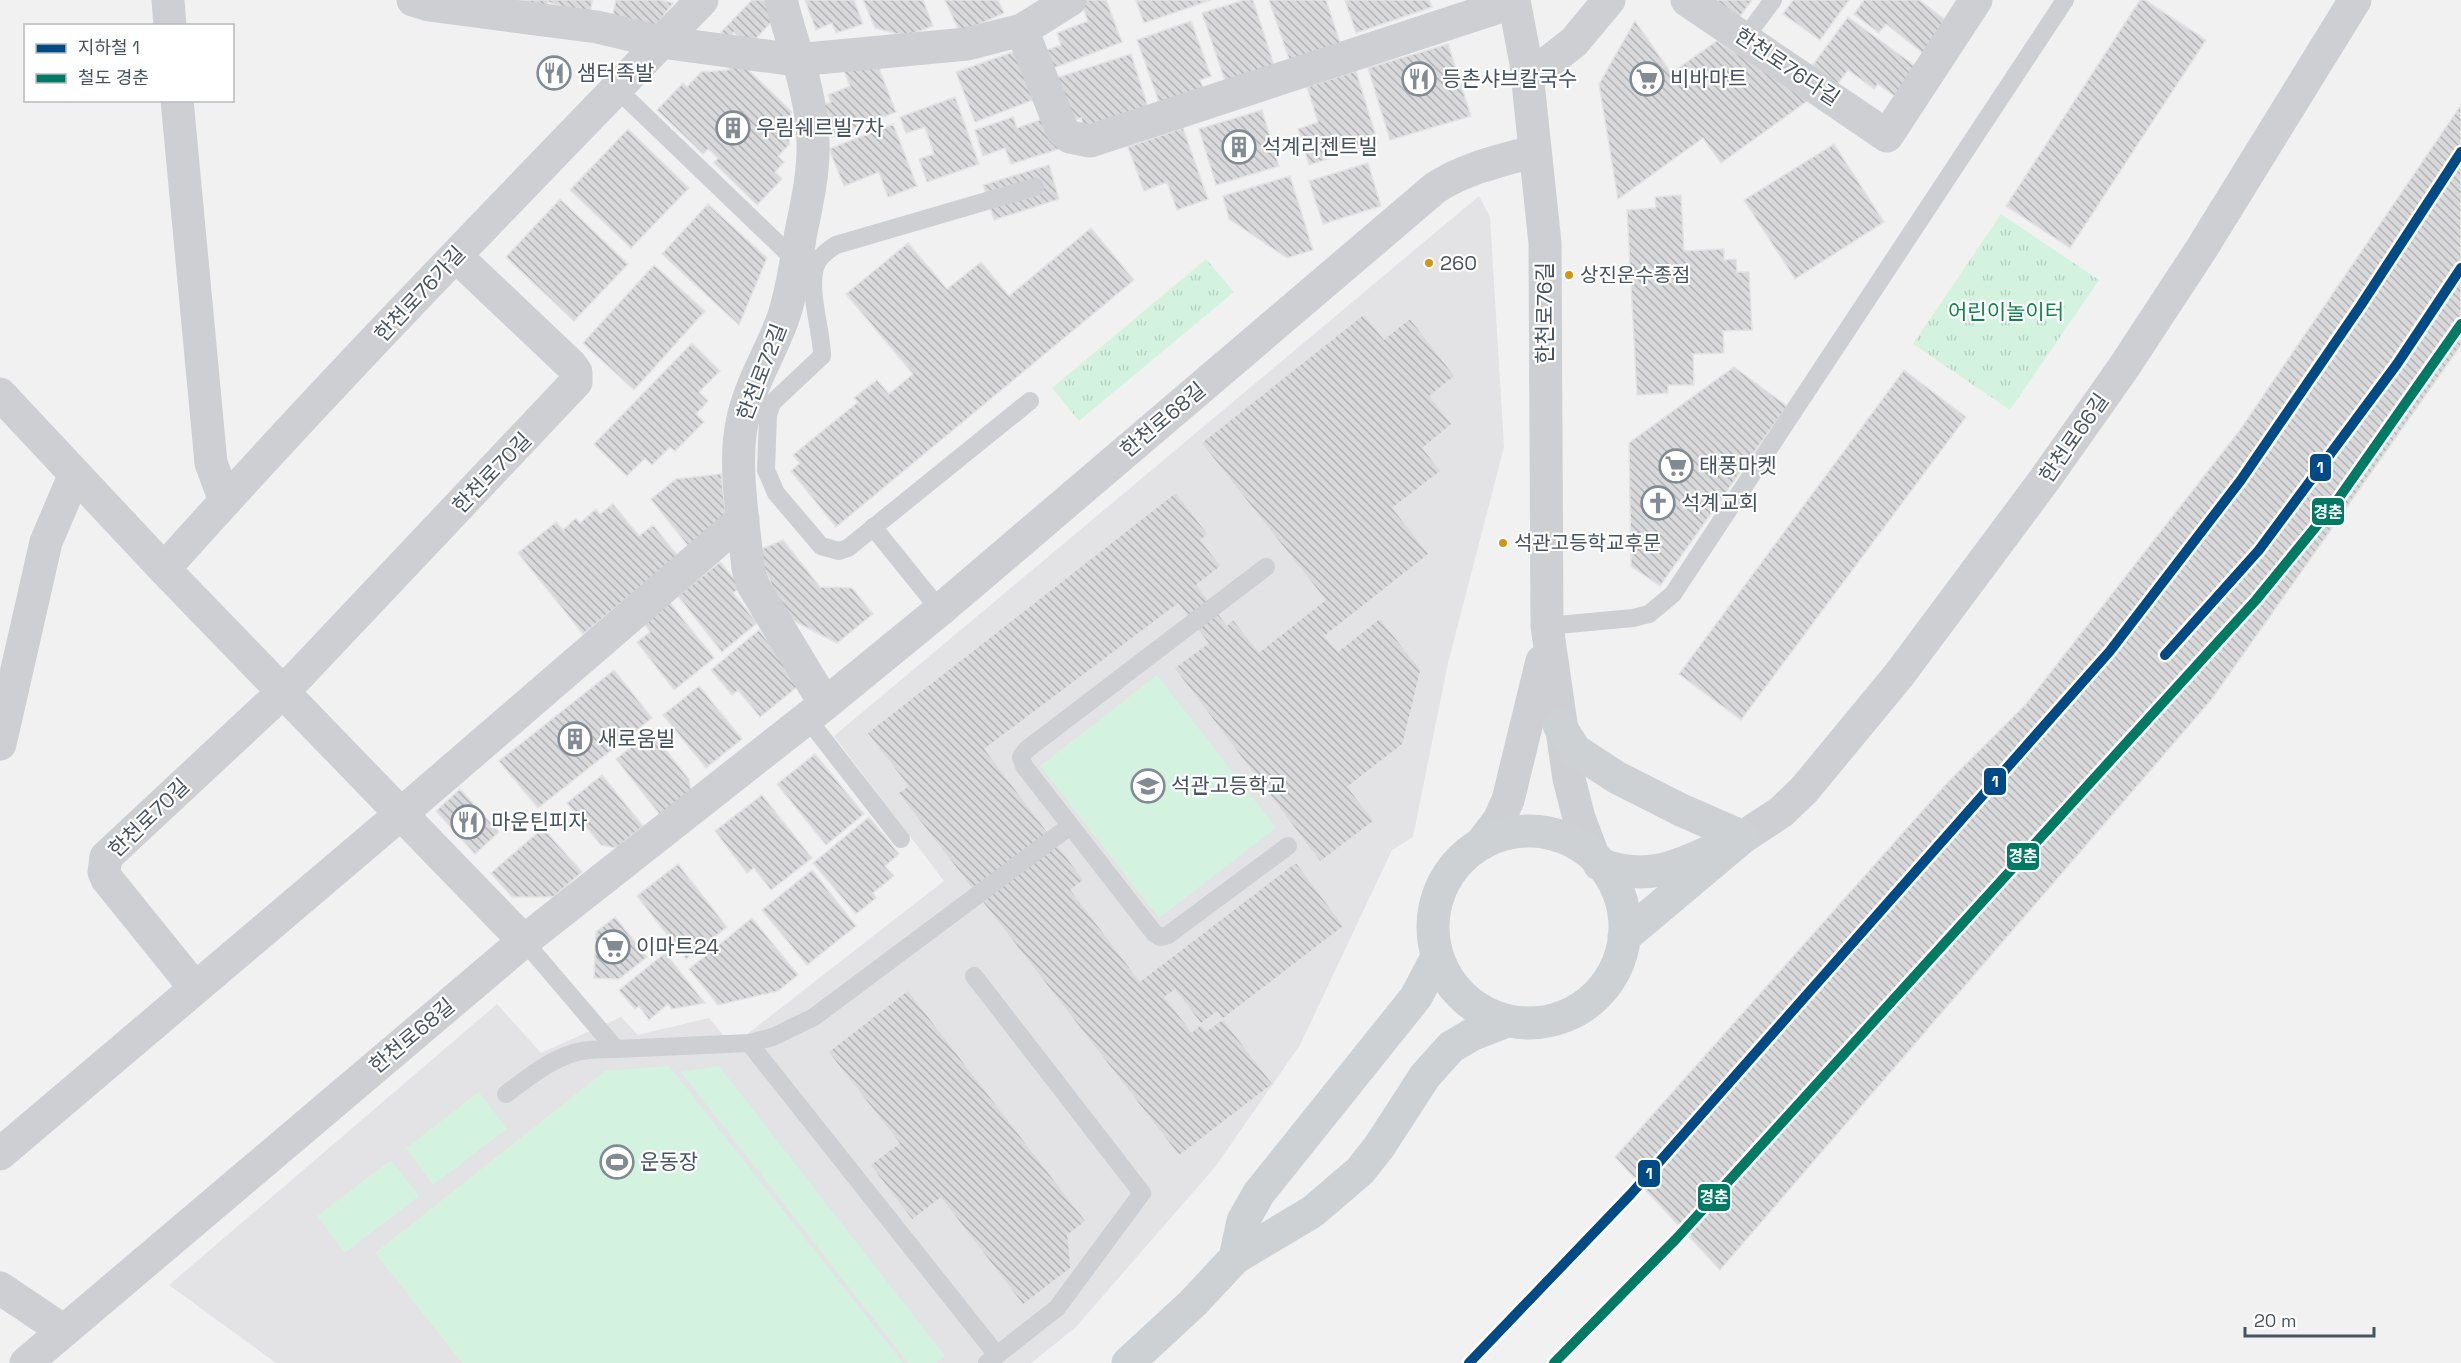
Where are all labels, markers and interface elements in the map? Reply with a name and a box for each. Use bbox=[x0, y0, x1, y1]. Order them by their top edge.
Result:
street label: 한천로76다길 bbox=[1730, 22, 1845, 112]
legend bbox=[24, 24, 234, 102]
text: 지하철 1 bbox=[78, 36, 140, 59]
restaurant icon: 샘터족발 bbox=[536, 55, 572, 91]
place label: 샘터족발 bbox=[577, 59, 654, 86]
restaurant icon: 등촌샤브칼국수 bbox=[1401, 61, 1437, 97]
supermarket icon: 비바마트 bbox=[1629, 61, 1665, 97]
place label: 등촌샤브칼국수 bbox=[1442, 65, 1577, 92]
place label: 비바마트 bbox=[1670, 65, 1747, 92]
text: 철도 경춘 bbox=[78, 66, 149, 89]
building icon: 우림쉐르빌7차 bbox=[715, 110, 751, 146]
place label: 우림쉐르빌7차 bbox=[756, 114, 884, 141]
building icon: 석계리젠트빌 bbox=[1221, 129, 1257, 165]
place label: 석계리젠트빌 bbox=[1262, 133, 1378, 160]
street label: 한천로76가길 bbox=[368, 240, 471, 347]
place label: 260 bbox=[1440, 250, 1477, 276]
marker: 260 bbox=[1423, 257, 1435, 269]
street label: 한천로76길 bbox=[1531, 262, 1558, 364]
place label: 상진운수종점 bbox=[1580, 262, 1690, 288]
marker: 상진운수종점 bbox=[1563, 269, 1575, 281]
park label: 어린이놀이터 bbox=[1948, 298, 2064, 325]
street label: 한천로72길 bbox=[731, 320, 792, 424]
street label: 한천로68길 bbox=[1114, 376, 1211, 463]
street label: 한천로66길 bbox=[2033, 388, 2114, 488]
street label: 한천로70길 bbox=[446, 426, 537, 519]
supermarket icon: 태풍마켓 bbox=[1658, 448, 1694, 484]
place label: 태풍마켓 bbox=[1699, 452, 1776, 479]
line badge: 1 bbox=[2309, 453, 2332, 482]
text: 1 bbox=[2316, 457, 2324, 478]
church icon: 석계교회 bbox=[1640, 485, 1676, 521]
place label: 석계교회 bbox=[1681, 489, 1758, 516]
line badge: 경춘 bbox=[2311, 497, 2345, 526]
text: 경춘 bbox=[2313, 502, 2343, 523]
place label: 석관고등학교후문 bbox=[1514, 530, 1661, 556]
marker: 석관고등학교후문 bbox=[1497, 537, 1509, 549]
building icon: 새로움빌 bbox=[557, 721, 593, 757]
place label: 새로움빌 bbox=[598, 725, 675, 752]
line badge: 1 bbox=[1983, 767, 2007, 796]
school or university icon: 석관고등학교 bbox=[1130, 768, 1166, 804]
text: 1 bbox=[1991, 771, 1999, 792]
street label: 한천로70길 bbox=[102, 772, 195, 863]
place label: 석관고등학교 bbox=[1171, 772, 1287, 799]
restaurant icon: 마운틴피자 bbox=[450, 804, 486, 840]
place label: 마운틴피자 bbox=[491, 808, 588, 835]
line badge: 경춘 bbox=[2006, 842, 2040, 871]
text: 경춘 bbox=[2008, 846, 2038, 867]
supermarket icon: 이마트24 bbox=[595, 929, 631, 965]
place label: 이마트24 bbox=[636, 933, 719, 960]
street label: 한천로68길 bbox=[363, 992, 460, 1079]
sports icon: 운동장 bbox=[599, 1144, 635, 1180]
place label: 운동장 bbox=[640, 1148, 698, 1175]
line badge: 1 bbox=[1637, 1159, 1661, 1188]
text: 1 bbox=[1645, 1163, 1653, 1184]
line badge: 경춘 bbox=[1697, 1183, 1731, 1212]
text: 경춘 bbox=[1699, 1187, 1729, 1208]
scale bar bbox=[2245, 1300, 2374, 1338]
text: 20 m bbox=[2254, 1309, 2297, 1332]

